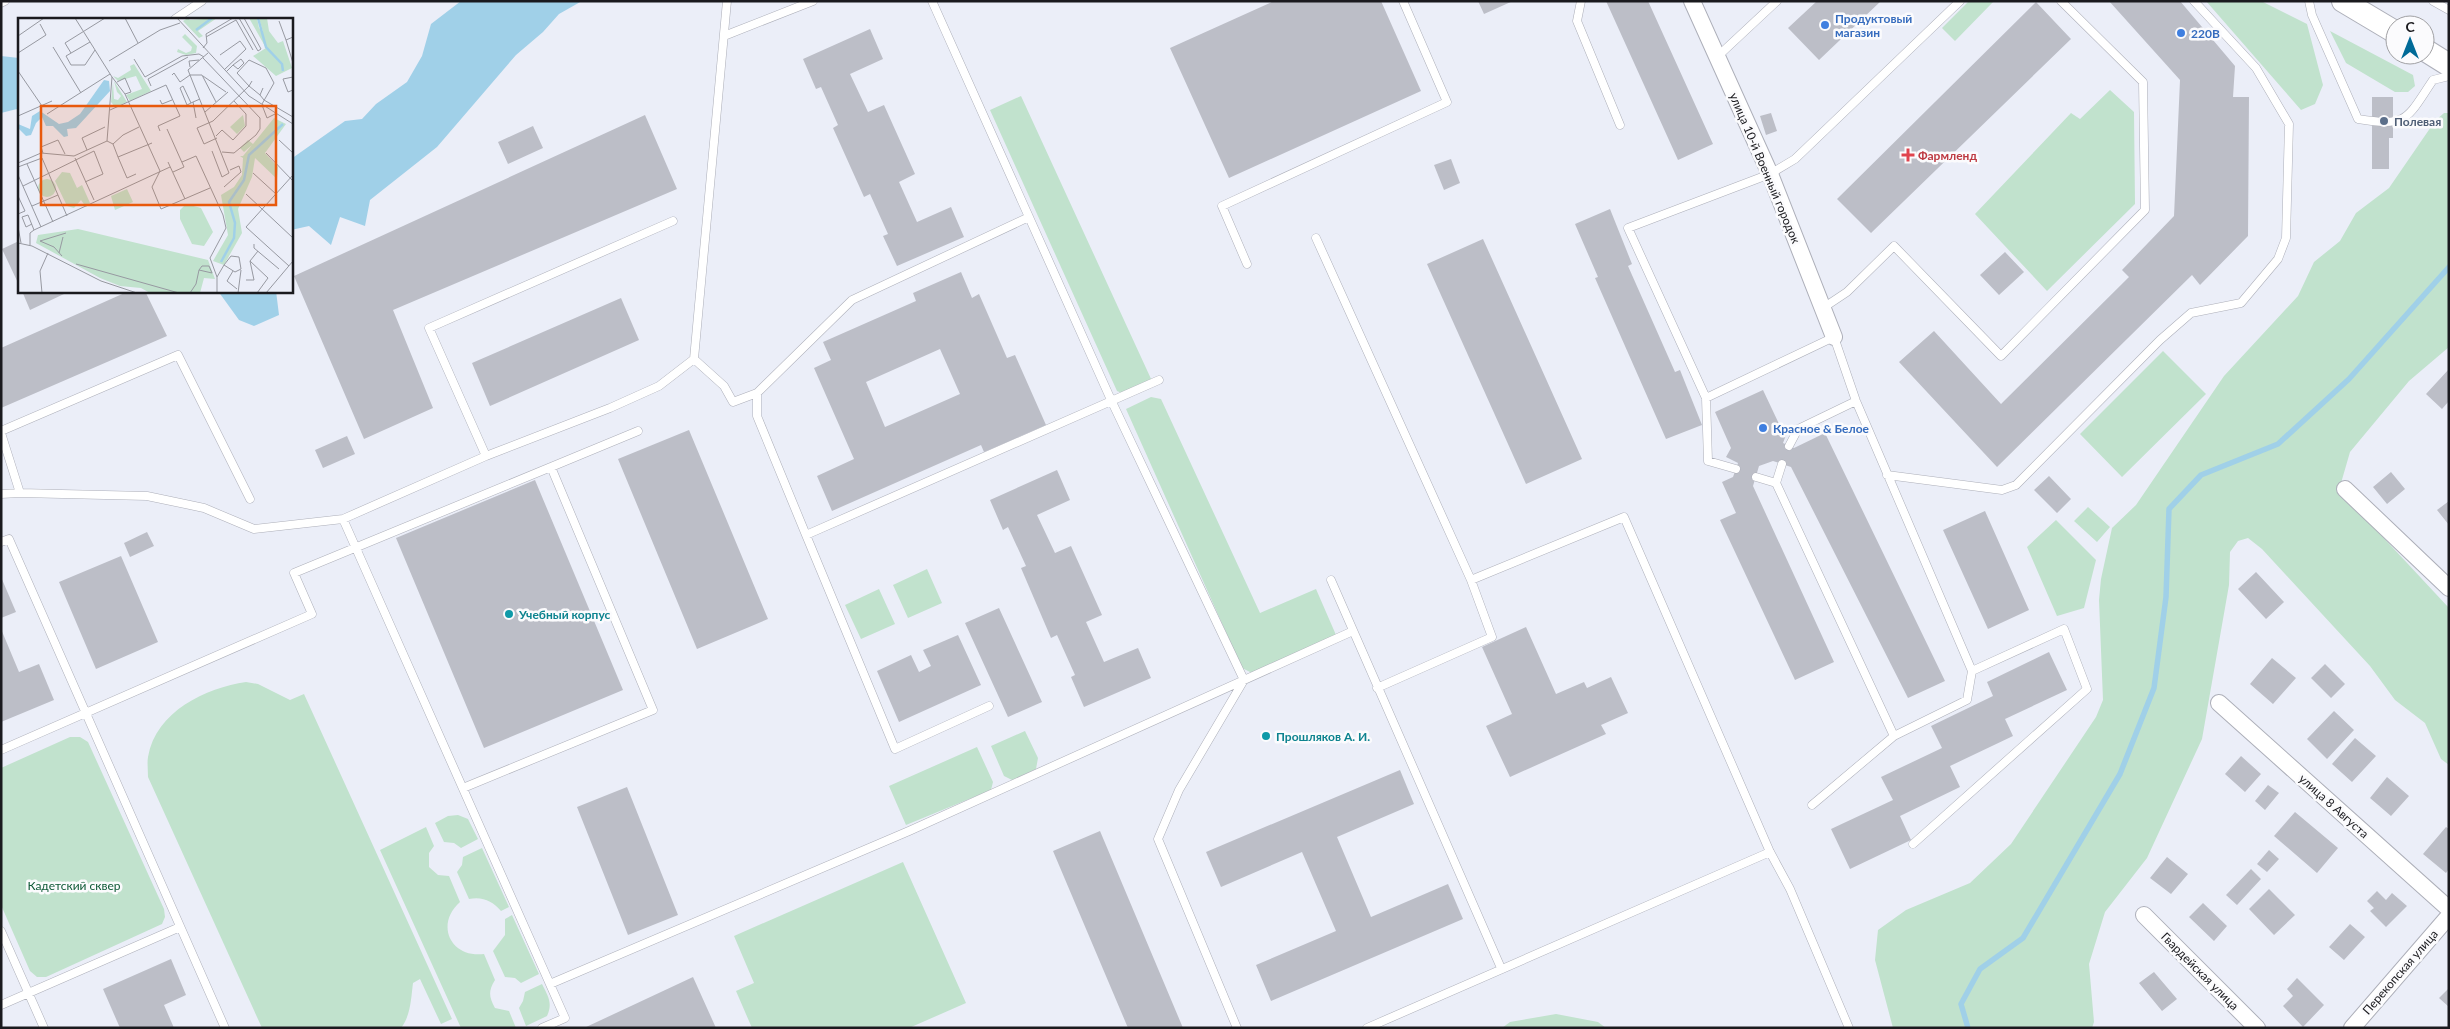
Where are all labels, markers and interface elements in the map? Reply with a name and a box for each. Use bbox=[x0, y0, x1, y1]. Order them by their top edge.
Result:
place label: Продуктовый магазин bbox=[1835, 11, 1912, 40]
north arrow bbox=[2385, 15, 2435, 65]
inset map bbox=[18, 18, 292, 292]
text: С bbox=[2405, 18, 2415, 35]
marker: Продуктовый магазин bbox=[1819, 19, 1831, 31]
place label: 220В bbox=[2191, 26, 2220, 41]
marker: 220В bbox=[2175, 27, 2187, 39]
street label: улица 10-й Военный городок bbox=[1726, 90, 1804, 246]
place label: Полевая bbox=[2394, 114, 2441, 129]
marker: Полевая bbox=[2378, 115, 2390, 127]
place label: Фармленд bbox=[1918, 148, 1977, 163]
marker: Фармленд bbox=[1902, 149, 1914, 161]
place label: Красное & Белое bbox=[1773, 421, 1870, 436]
marker: Красное & Белое bbox=[1757, 422, 1769, 434]
place label: Учебный корпус bbox=[518, 607, 611, 622]
marker: Учебный корпус bbox=[503, 608, 515, 620]
place label: Прошляков А. И. bbox=[1276, 729, 1370, 744]
marker: Прошляков А. И. bbox=[1260, 730, 1272, 742]
street label: улица 8 Августа bbox=[2296, 771, 2372, 841]
park label: Кадетский сквер bbox=[27, 878, 121, 893]
street label: Перекопская улица bbox=[2359, 927, 2441, 1017]
street label: Гвардейская улица bbox=[2158, 929, 2242, 1013]

